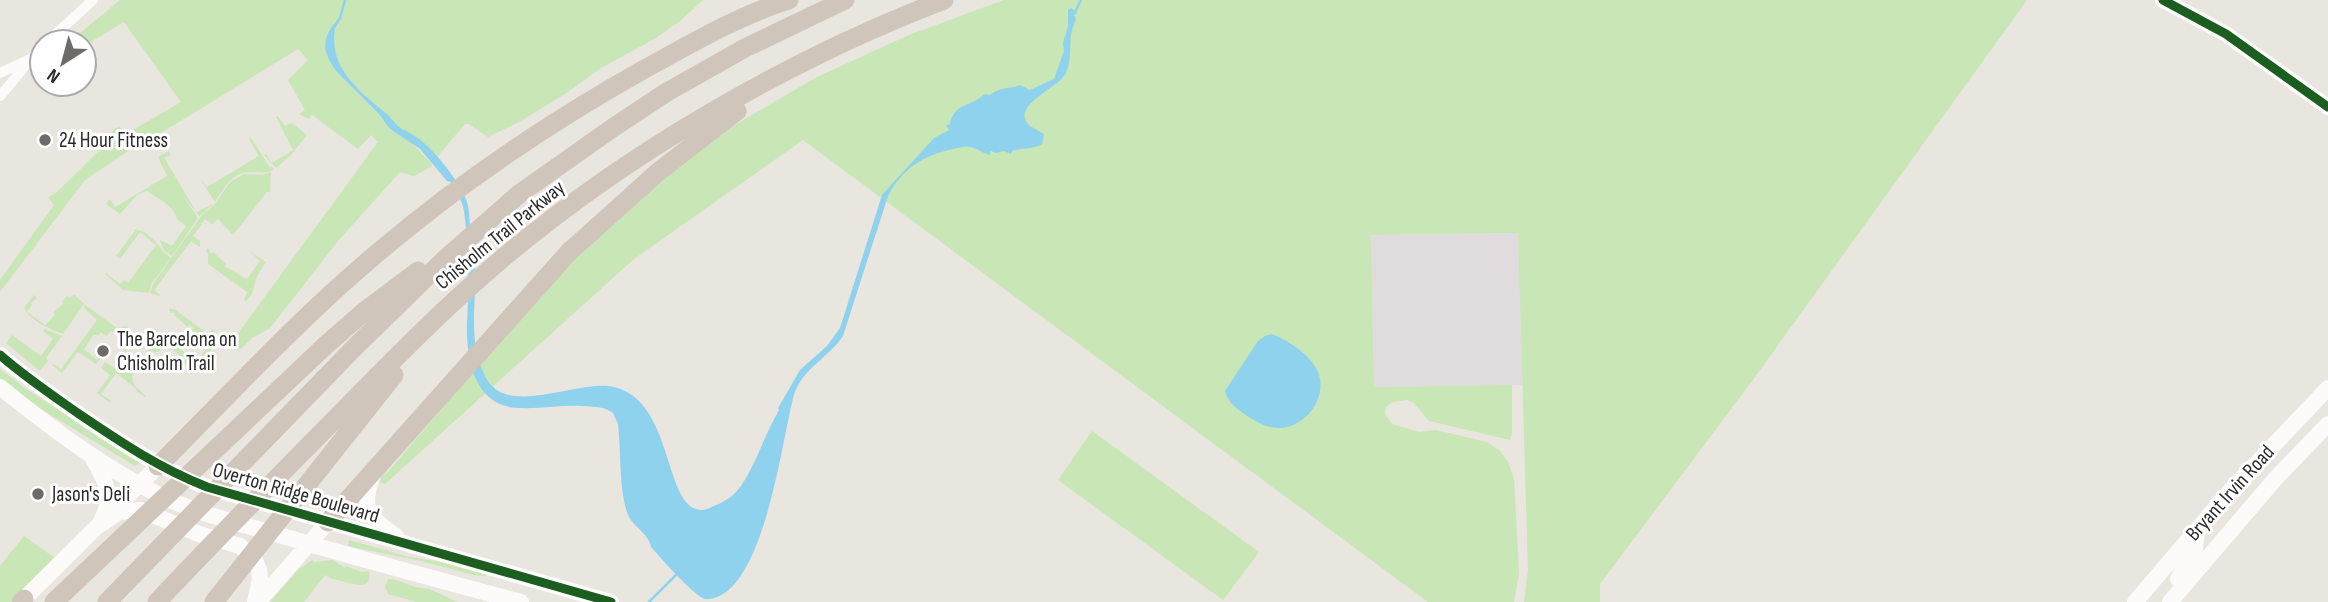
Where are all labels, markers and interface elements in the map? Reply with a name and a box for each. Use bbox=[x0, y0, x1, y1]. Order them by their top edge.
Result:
north arrow bbox=[28, 28, 98, 98]
text: N bbox=[43, 63, 65, 88]
place label: 24 Hour Fitness bbox=[59, 128, 168, 153]
marker: 24 Hour Fitness bbox=[37, 132, 53, 148]
street label: Chisholm Trail Parkway bbox=[430, 175, 570, 295]
place label: The Barcelona on Chisholm Trail bbox=[117, 327, 237, 376]
marker: The Barcelona on Chisholm Trail bbox=[95, 343, 111, 359]
street label: Bryant Irvin Road bbox=[2181, 440, 2279, 546]
street label: Overton Ridge Boulevard bbox=[210, 457, 382, 529]
place label: Jason's Deli bbox=[51, 482, 130, 507]
marker: Jason's Deli bbox=[30, 486, 46, 502]

